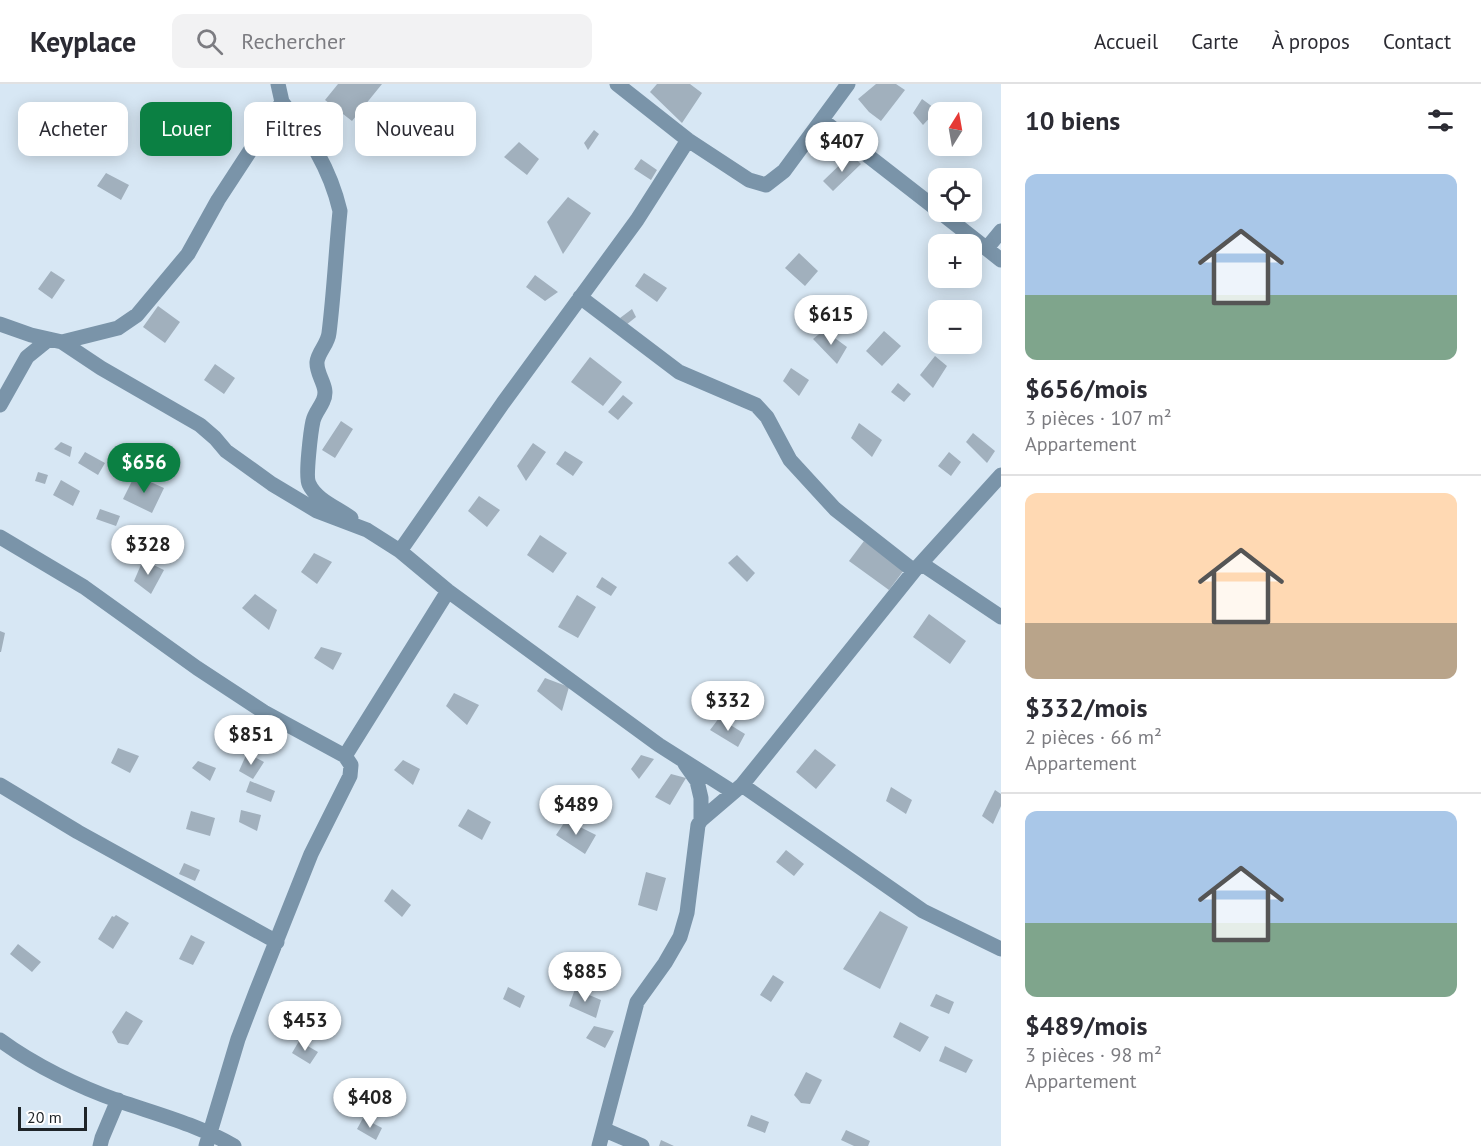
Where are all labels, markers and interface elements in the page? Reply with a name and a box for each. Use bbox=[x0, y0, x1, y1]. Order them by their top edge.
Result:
search box bbox=[172, 14, 592, 68]
text: Keyplace bbox=[30, 23, 136, 60]
icon: search bbox=[193, 25, 226, 58]
text: Rechercher bbox=[241, 27, 346, 55]
text: Accueil bbox=[1094, 28, 1158, 55]
text: Carte bbox=[1191, 28, 1239, 55]
text: À propos bbox=[1272, 28, 1350, 55]
text: Contact bbox=[1383, 28, 1451, 55]
chip: Acheter bbox=[18, 102, 128, 156]
chip: Louer bbox=[140, 102, 232, 156]
chip: Filtres bbox=[244, 102, 343, 156]
chip: Nouveau bbox=[355, 102, 476, 156]
north arrow bbox=[928, 102, 982, 156]
map controls bbox=[928, 102, 982, 354]
text: 10 biens bbox=[1025, 104, 1120, 137]
icon: filters bbox=[1424, 104, 1457, 137]
pin: $407 bbox=[806, 122, 878, 173]
text: $407 bbox=[819, 128, 865, 154]
button: locate bbox=[928, 168, 982, 222]
icon: home bbox=[1187, 213, 1295, 321]
button: + bbox=[928, 234, 982, 288]
pin: $615 bbox=[795, 295, 867, 346]
button: − bbox=[928, 300, 982, 354]
text: $615 bbox=[808, 301, 854, 327]
text: $656/mois bbox=[1025, 372, 1147, 405]
text: 3 pièces · 107 m² bbox=[1025, 405, 1172, 431]
text: Appartement bbox=[1025, 431, 1137, 457]
pin: $656 bbox=[108, 443, 180, 494]
text: $656 bbox=[121, 449, 167, 475]
pin: $328 bbox=[112, 525, 184, 576]
text: $328 bbox=[125, 531, 171, 557]
icon: home bbox=[1187, 532, 1295, 640]
pin: $332 bbox=[692, 681, 764, 732]
text: $332 bbox=[705, 687, 751, 713]
text: $332/mois bbox=[1025, 691, 1147, 724]
pin: $851 bbox=[215, 715, 287, 766]
text: $851 bbox=[228, 721, 274, 747]
text: 2 pièces · 66 m² bbox=[1025, 724, 1162, 750]
text: Appartement bbox=[1025, 750, 1137, 776]
pin: $489 bbox=[540, 785, 612, 836]
text: $489 bbox=[553, 791, 599, 817]
icon: home bbox=[1187, 850, 1295, 958]
pin: $885 bbox=[549, 952, 621, 1003]
text: $885 bbox=[562, 958, 608, 984]
pin: $453 bbox=[269, 1001, 341, 1052]
text: $453 bbox=[282, 1007, 328, 1033]
text: $489/mois bbox=[1025, 1009, 1147, 1042]
text: 3 pièces · 98 m² bbox=[1025, 1042, 1162, 1068]
text: Appartement bbox=[1025, 1068, 1137, 1094]
pin: $408 bbox=[334, 1078, 406, 1129]
text: $408 bbox=[347, 1084, 393, 1110]
scale bar bbox=[18, 1104, 87, 1132]
text: 20 m bbox=[27, 1107, 62, 1127]

